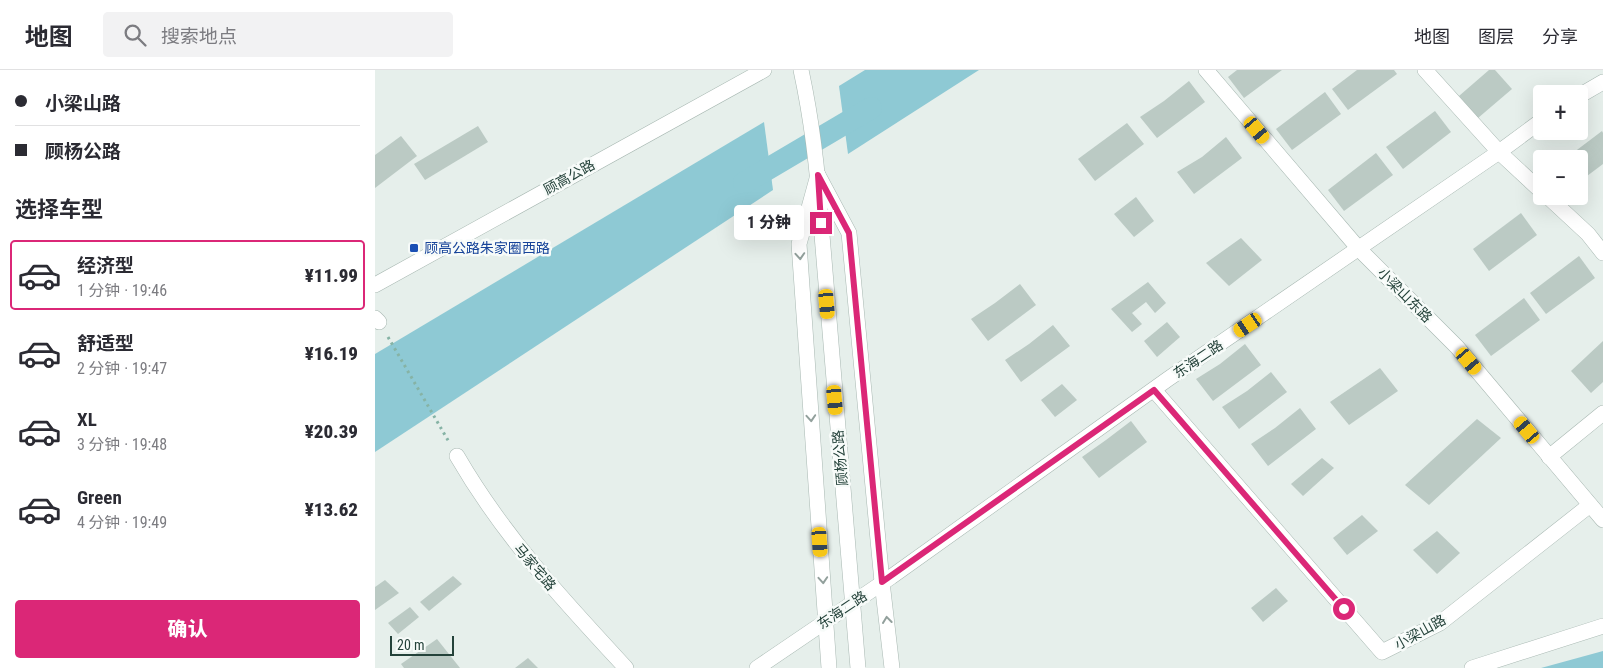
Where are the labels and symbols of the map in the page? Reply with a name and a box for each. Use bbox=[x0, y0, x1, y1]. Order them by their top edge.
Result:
car bbox=[1241, 114, 1272, 146]
street label: 顾高公路 bbox=[541, 156, 597, 198]
callout: 1 分钟 bbox=[733, 206, 803, 240]
route end bbox=[810, 212, 832, 234]
place label: 顾高公路朱家圈西路 bbox=[424, 240, 550, 256]
marker: 顾高公路朱家圈西路 bbox=[408, 242, 420, 254]
one-way arrow bbox=[794, 252, 805, 260]
street label: 小梁山东路 bbox=[1375, 265, 1435, 325]
car bbox=[818, 288, 835, 320]
car bbox=[1231, 310, 1264, 340]
street label: 东海二路 bbox=[1170, 337, 1226, 381]
car bbox=[1453, 345, 1484, 377]
car bbox=[826, 384, 843, 416]
car bbox=[1511, 414, 1542, 446]
one-way arrow bbox=[806, 415, 817, 423]
street label: 顾杨公路 bbox=[830, 429, 850, 487]
car bbox=[811, 527, 828, 557]
street label: 马家宅路 bbox=[511, 540, 559, 594]
one-way arrow bbox=[817, 577, 828, 585]
street label: 东海二路 bbox=[814, 588, 870, 632]
route start bbox=[1333, 598, 1355, 620]
street label: 小梁山路 bbox=[1392, 611, 1448, 653]
one-way arrow bbox=[882, 615, 893, 623]
scale bar bbox=[390, 633, 454, 656]

